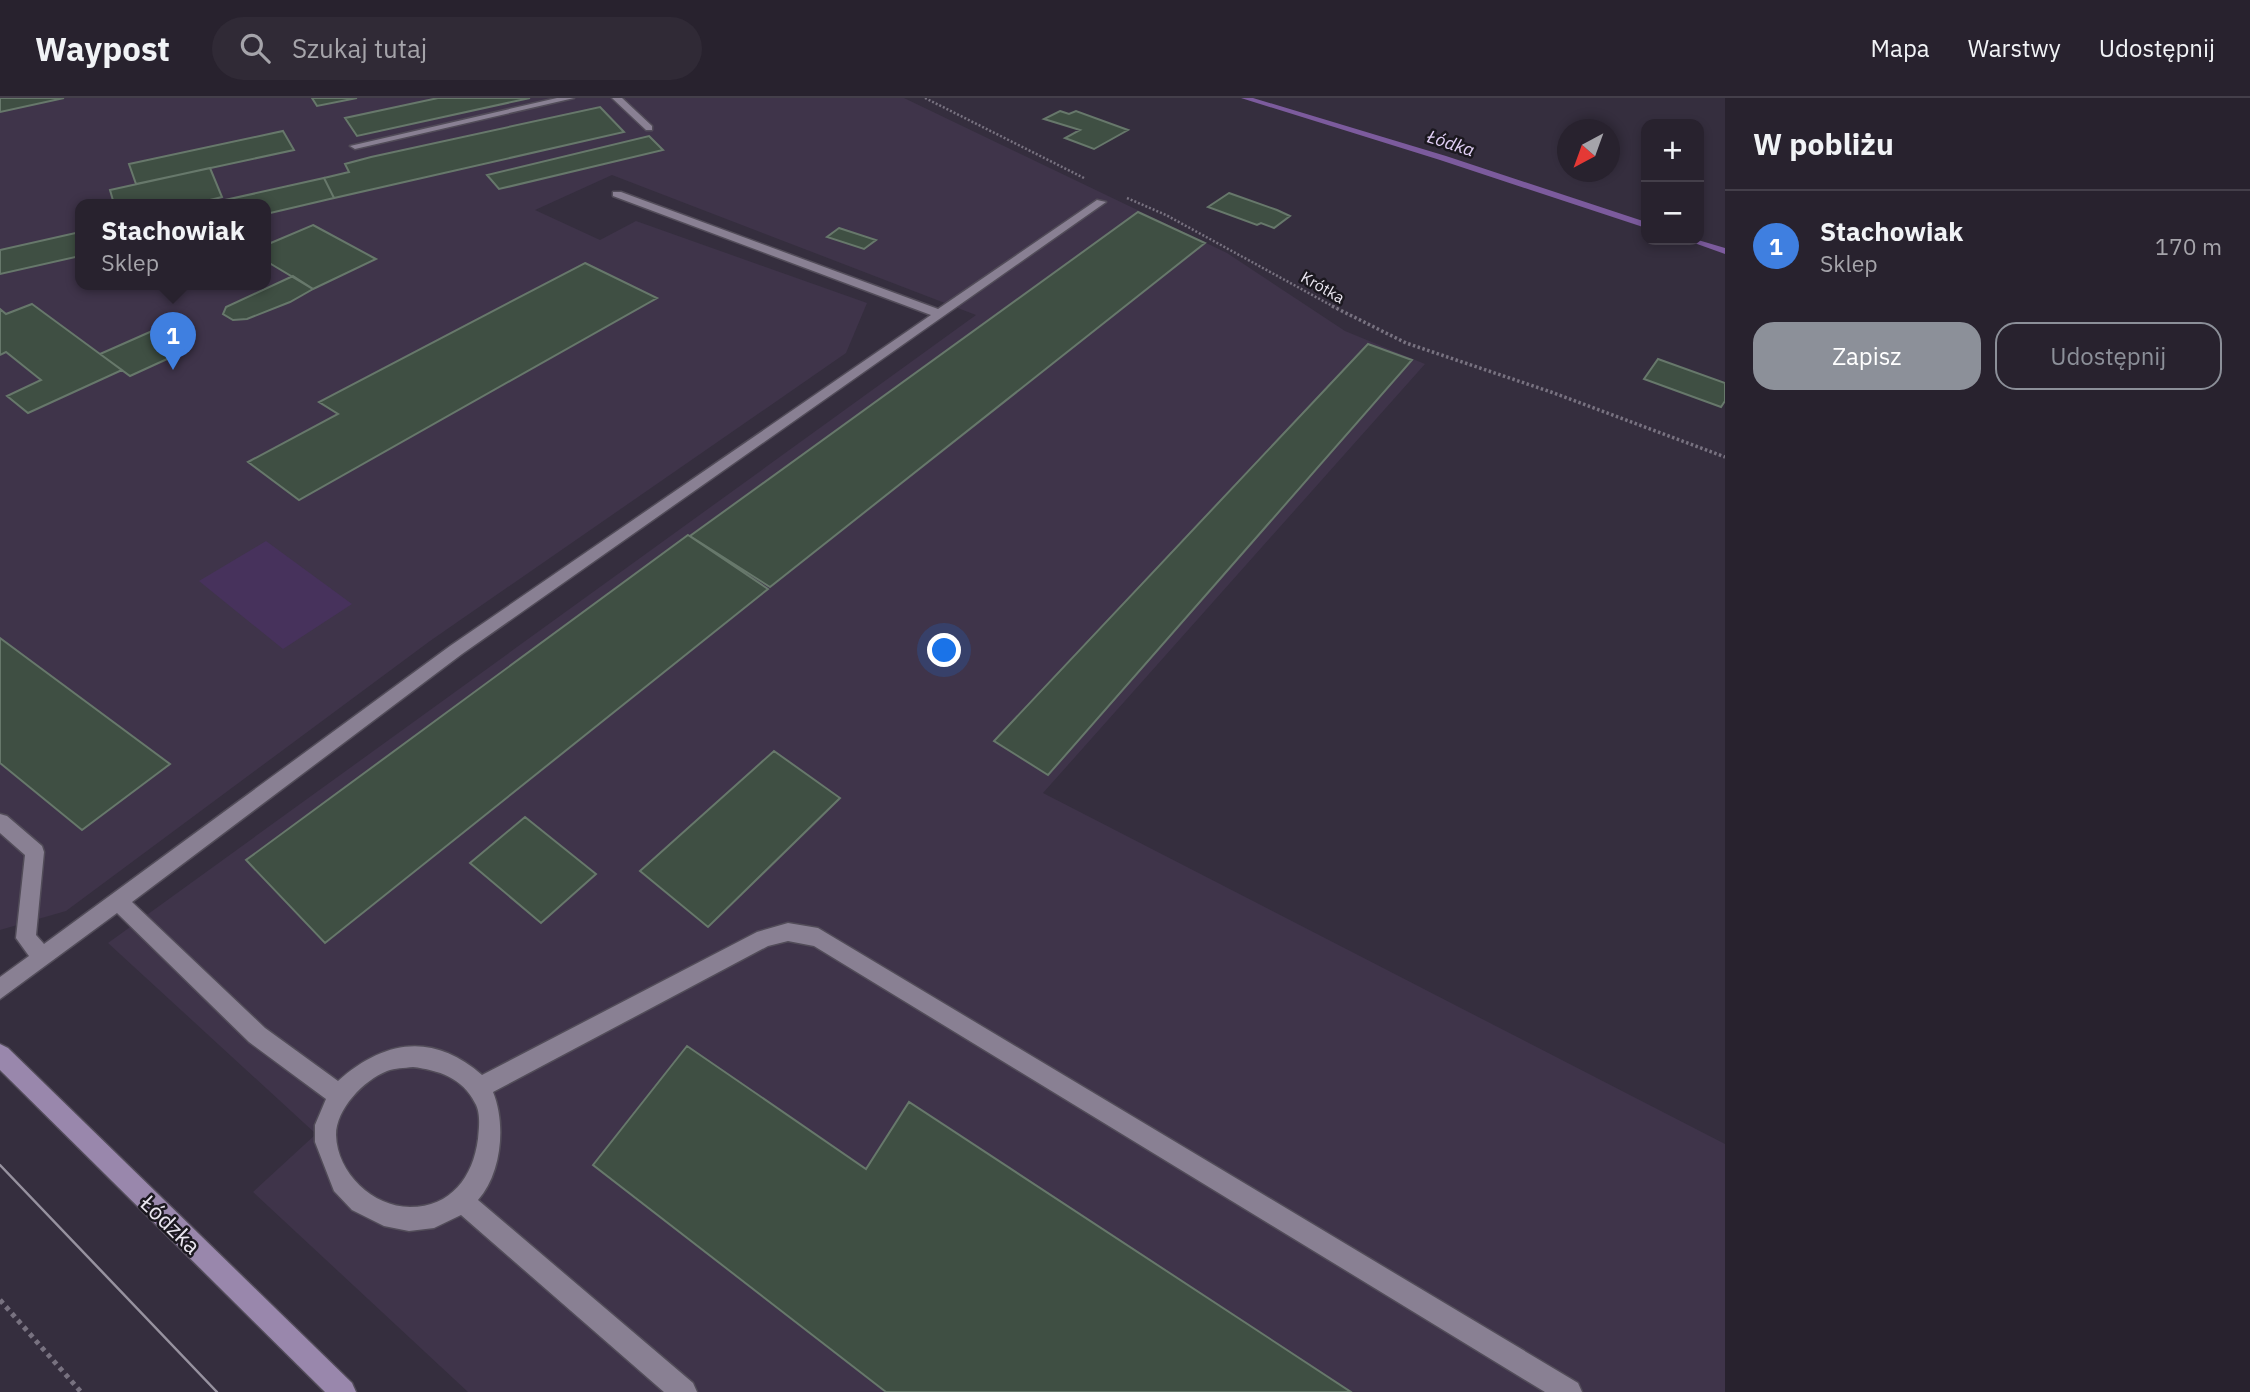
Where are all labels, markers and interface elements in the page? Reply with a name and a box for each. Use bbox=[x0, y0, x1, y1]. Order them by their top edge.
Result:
search box bbox=[212, 17, 702, 80]
text: Waypost bbox=[35, 27, 170, 70]
icon: search bbox=[236, 29, 274, 67]
text: Szukaj tutaj bbox=[292, 31, 427, 65]
text: Mapa bbox=[1871, 32, 1930, 64]
text: Warstwy bbox=[1968, 32, 2061, 64]
text: Udostępnij bbox=[2099, 32, 2215, 64]
north arrow bbox=[1557, 119, 1620, 182]
map controls bbox=[1641, 119, 1704, 245]
button: + bbox=[1641, 119, 1704, 182]
water label: Łódka bbox=[1423, 124, 1478, 161]
text: W pobliżu bbox=[1753, 124, 1894, 163]
button: − bbox=[1641, 182, 1704, 245]
popup bbox=[75, 199, 271, 290]
text: Stachowiak bbox=[101, 213, 245, 247]
text: Stachowiak bbox=[1820, 214, 1963, 248]
text: 1 bbox=[1769, 231, 1783, 261]
text: 170 m bbox=[2155, 231, 2222, 261]
text: Sklep bbox=[101, 247, 159, 277]
text: Sklep bbox=[1820, 248, 1878, 278]
street label: Krótka bbox=[1298, 267, 1349, 308]
pin: 1 bbox=[150, 312, 196, 370]
button: Zapisz bbox=[1753, 322, 1981, 390]
button: Udostępnij bbox=[1995, 322, 2222, 390]
your location bbox=[927, 633, 961, 667]
street label: Łódzka bbox=[134, 1187, 208, 1260]

